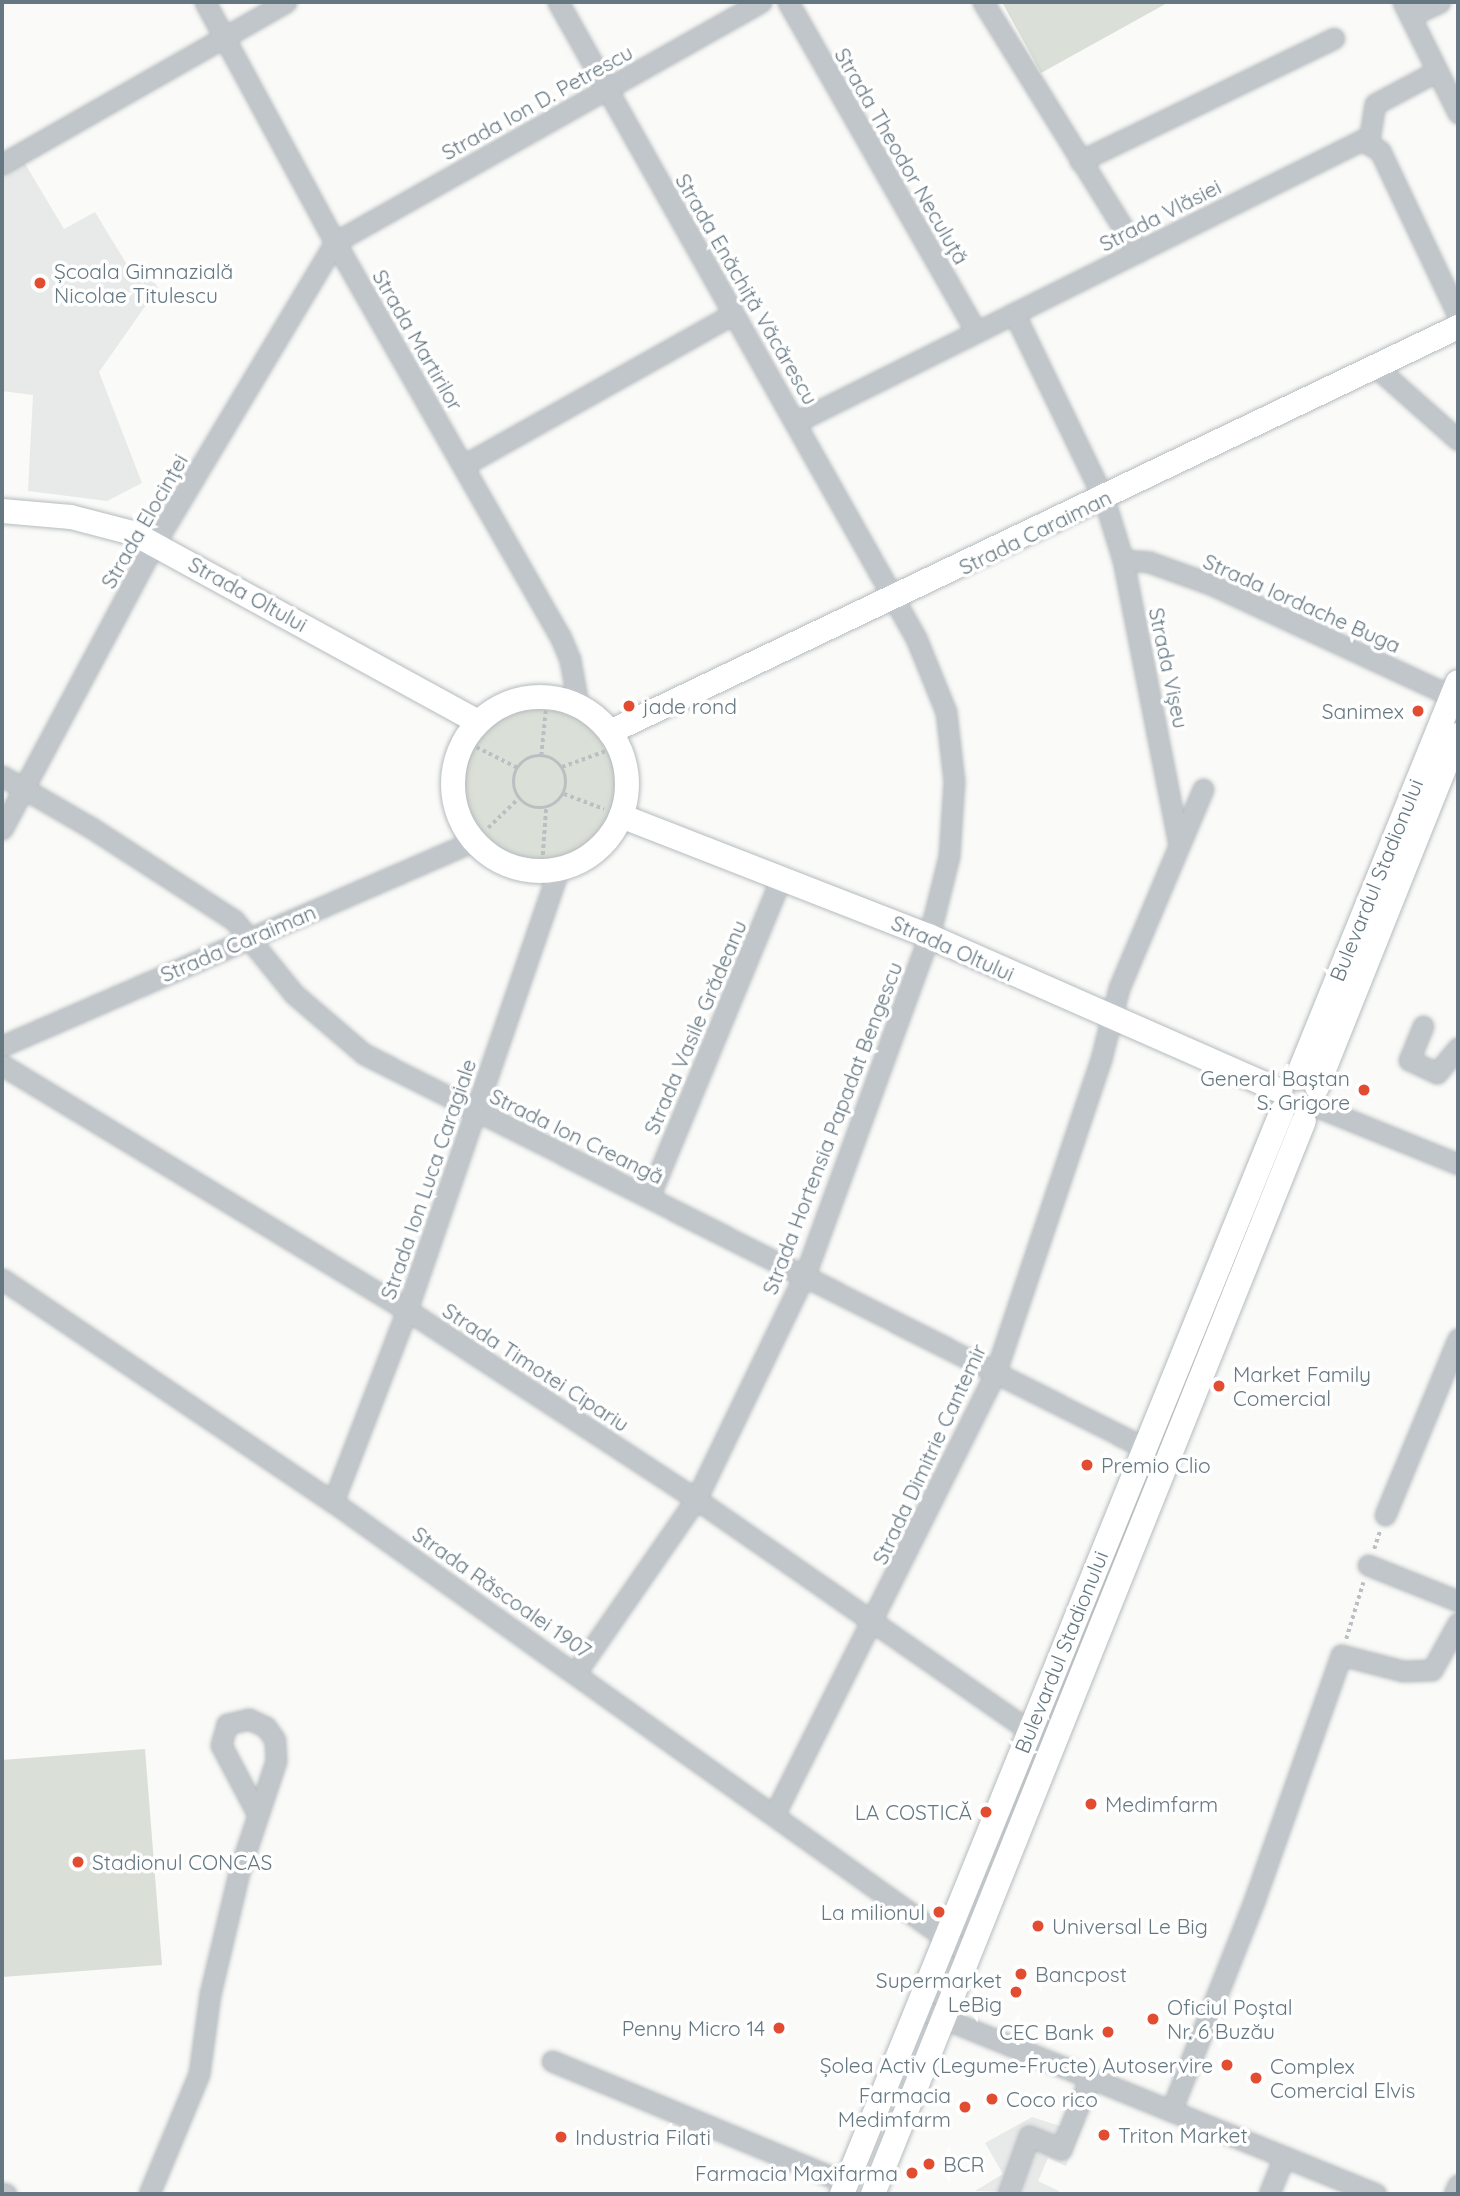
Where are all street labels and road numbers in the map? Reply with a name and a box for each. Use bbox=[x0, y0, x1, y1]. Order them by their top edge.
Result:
street label: Strada Ion D. Petrescu bbox=[437, 39, 637, 165]
street label: Strada Theodor Neculuță bbox=[830, 43, 974, 269]
street label: Strada Enăchiță Văcărescu bbox=[670, 169, 824, 409]
street label: Strada Vlăsiei bbox=[1095, 174, 1225, 256]
street label: Strada Martirilor bbox=[367, 265, 469, 415]
street label: Strada Elocinței bbox=[95, 449, 193, 593]
street label: Strada Caraiman bbox=[955, 484, 1115, 580]
street label: Strada Iordache Buga bbox=[1199, 548, 1405, 658]
street label: Strada Oltului bbox=[184, 551, 312, 637]
street label: Strada Vișeu bbox=[1144, 605, 1194, 731]
street label: Bulevardul Stadionului bbox=[1324, 775, 1428, 985]
street label: Strada Caraiman bbox=[157, 899, 319, 987]
street label: Strada Oltului bbox=[888, 910, 1018, 986]
street label: Strada Vasile Grădeanu bbox=[638, 916, 752, 1138]
street label: Strada Hortensia Papadat Bengescu bbox=[757, 958, 907, 1298]
street label: Strada Ion Luca Caragiale bbox=[375, 1055, 481, 1303]
street label: Strada Ion Creangă bbox=[486, 1083, 668, 1189]
street label: Strada Timotei Cipariu bbox=[438, 1297, 634, 1437]
street label: Strada Dimitrie Cantemir bbox=[867, 1340, 991, 1568]
street label: Strada Răscoalei 1907 bbox=[408, 1521, 596, 1663]
street label: Bulevardul Stadionului bbox=[1009, 1547, 1113, 1757]

